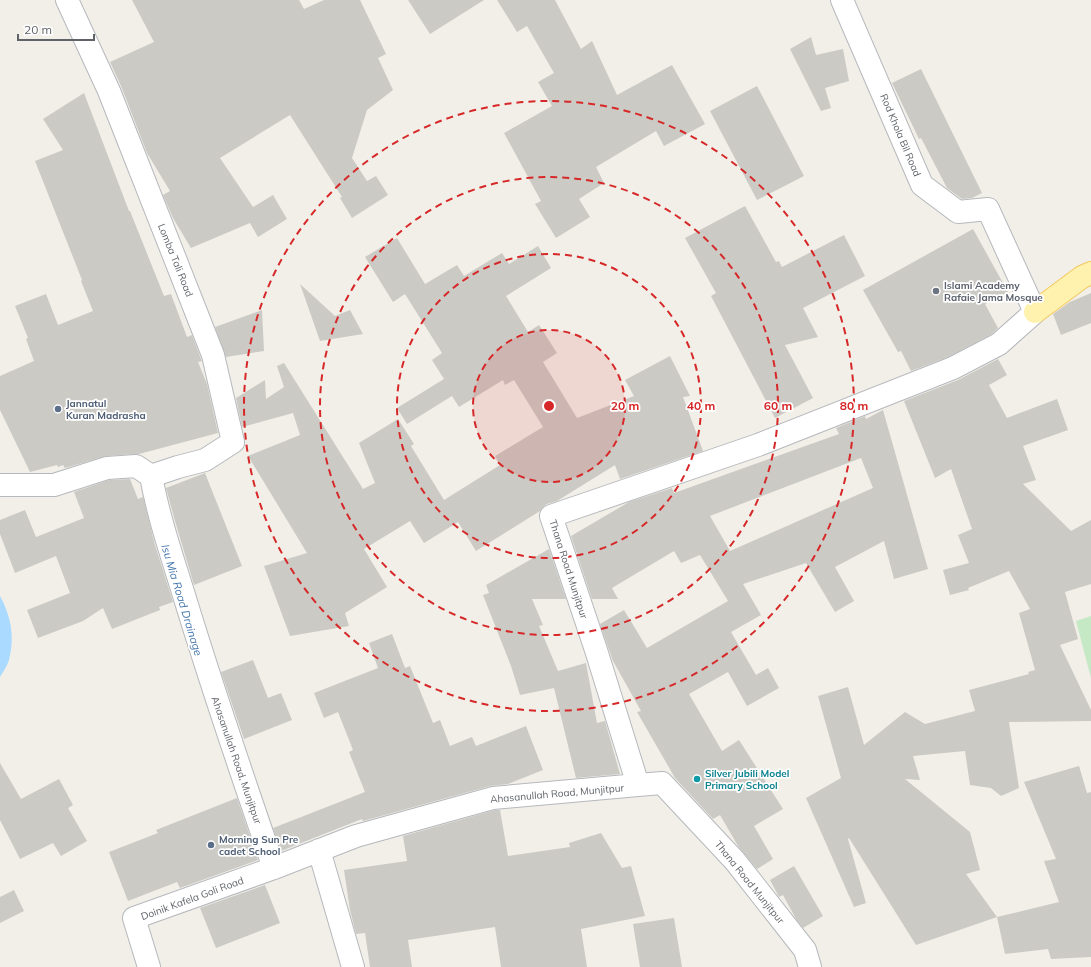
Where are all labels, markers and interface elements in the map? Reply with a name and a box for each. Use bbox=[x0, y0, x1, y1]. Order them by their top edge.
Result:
scale bar bbox=[18, 16, 94, 42]
text: 20 m bbox=[24, 22, 52, 37]
street label: Rod Khola Bil Road bbox=[877, 92, 924, 179]
street label: Lomba Tali Road bbox=[155, 222, 196, 299]
place label: Islami Academy Rafaie Jama Mosque bbox=[944, 279, 1043, 304]
marker: Islami Academy Rafaie Jama Mosque bbox=[931, 286, 941, 296]
place label: Jannatul Kuran Madrasha bbox=[66, 397, 146, 422]
text: 20 m bbox=[611, 398, 639, 413]
text: 40 m bbox=[687, 398, 715, 413]
text: 60 m bbox=[764, 398, 792, 413]
text: 80 m bbox=[840, 398, 868, 413]
centre of rings bbox=[542, 399, 556, 413]
marker: Jannatul Kuran Madrasha bbox=[53, 404, 63, 414]
street label: Thana Road Munjitpur bbox=[546, 518, 591, 621]
water label: Isu Mia Road Drainage bbox=[158, 543, 206, 657]
street label: Ahasanullah Road, Munjitpur bbox=[209, 695, 265, 826]
place label: Silver Jubili Model Primary School bbox=[705, 767, 789, 792]
marker: Silver Jubili Model Primary School bbox=[692, 774, 702, 784]
street label: Ahasanullah Road, Munjitpur bbox=[490, 781, 625, 806]
place label: Morning Sun Pre cadet School bbox=[219, 833, 299, 858]
street label: Thana Road Munjitpur bbox=[712, 838, 787, 927]
marker: Morning Sun Pre cadet School bbox=[206, 840, 216, 850]
street label: Doinik Kafela Goli Road bbox=[139, 874, 245, 923]

